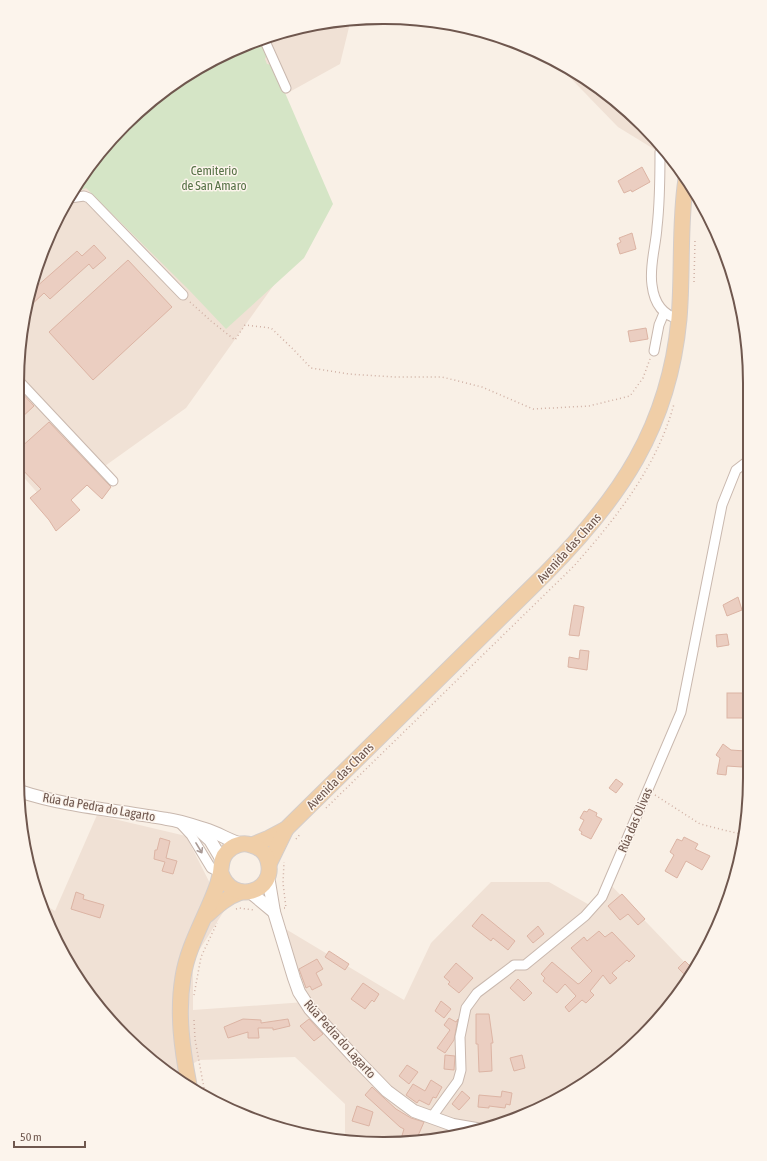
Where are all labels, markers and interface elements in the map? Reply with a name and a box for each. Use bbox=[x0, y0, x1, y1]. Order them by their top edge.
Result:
park label: Cemiterio de San Amaro bbox=[181, 163, 247, 193]
street label: Avenida das Chans bbox=[534, 510, 604, 586]
street label: Avenida das Chans bbox=[303, 739, 377, 813]
street label: Rúa das Olivas bbox=[615, 785, 656, 855]
street label: Rúa da Pedra do Lagarto bbox=[41, 790, 157, 824]
one-way arrow bbox=[195, 842, 203, 853]
street label: Rúa Pedra do Lagarto bbox=[301, 997, 379, 1081]
scale bar bbox=[14, 1123, 85, 1149]
text: 50 m bbox=[20, 1130, 42, 1144]

